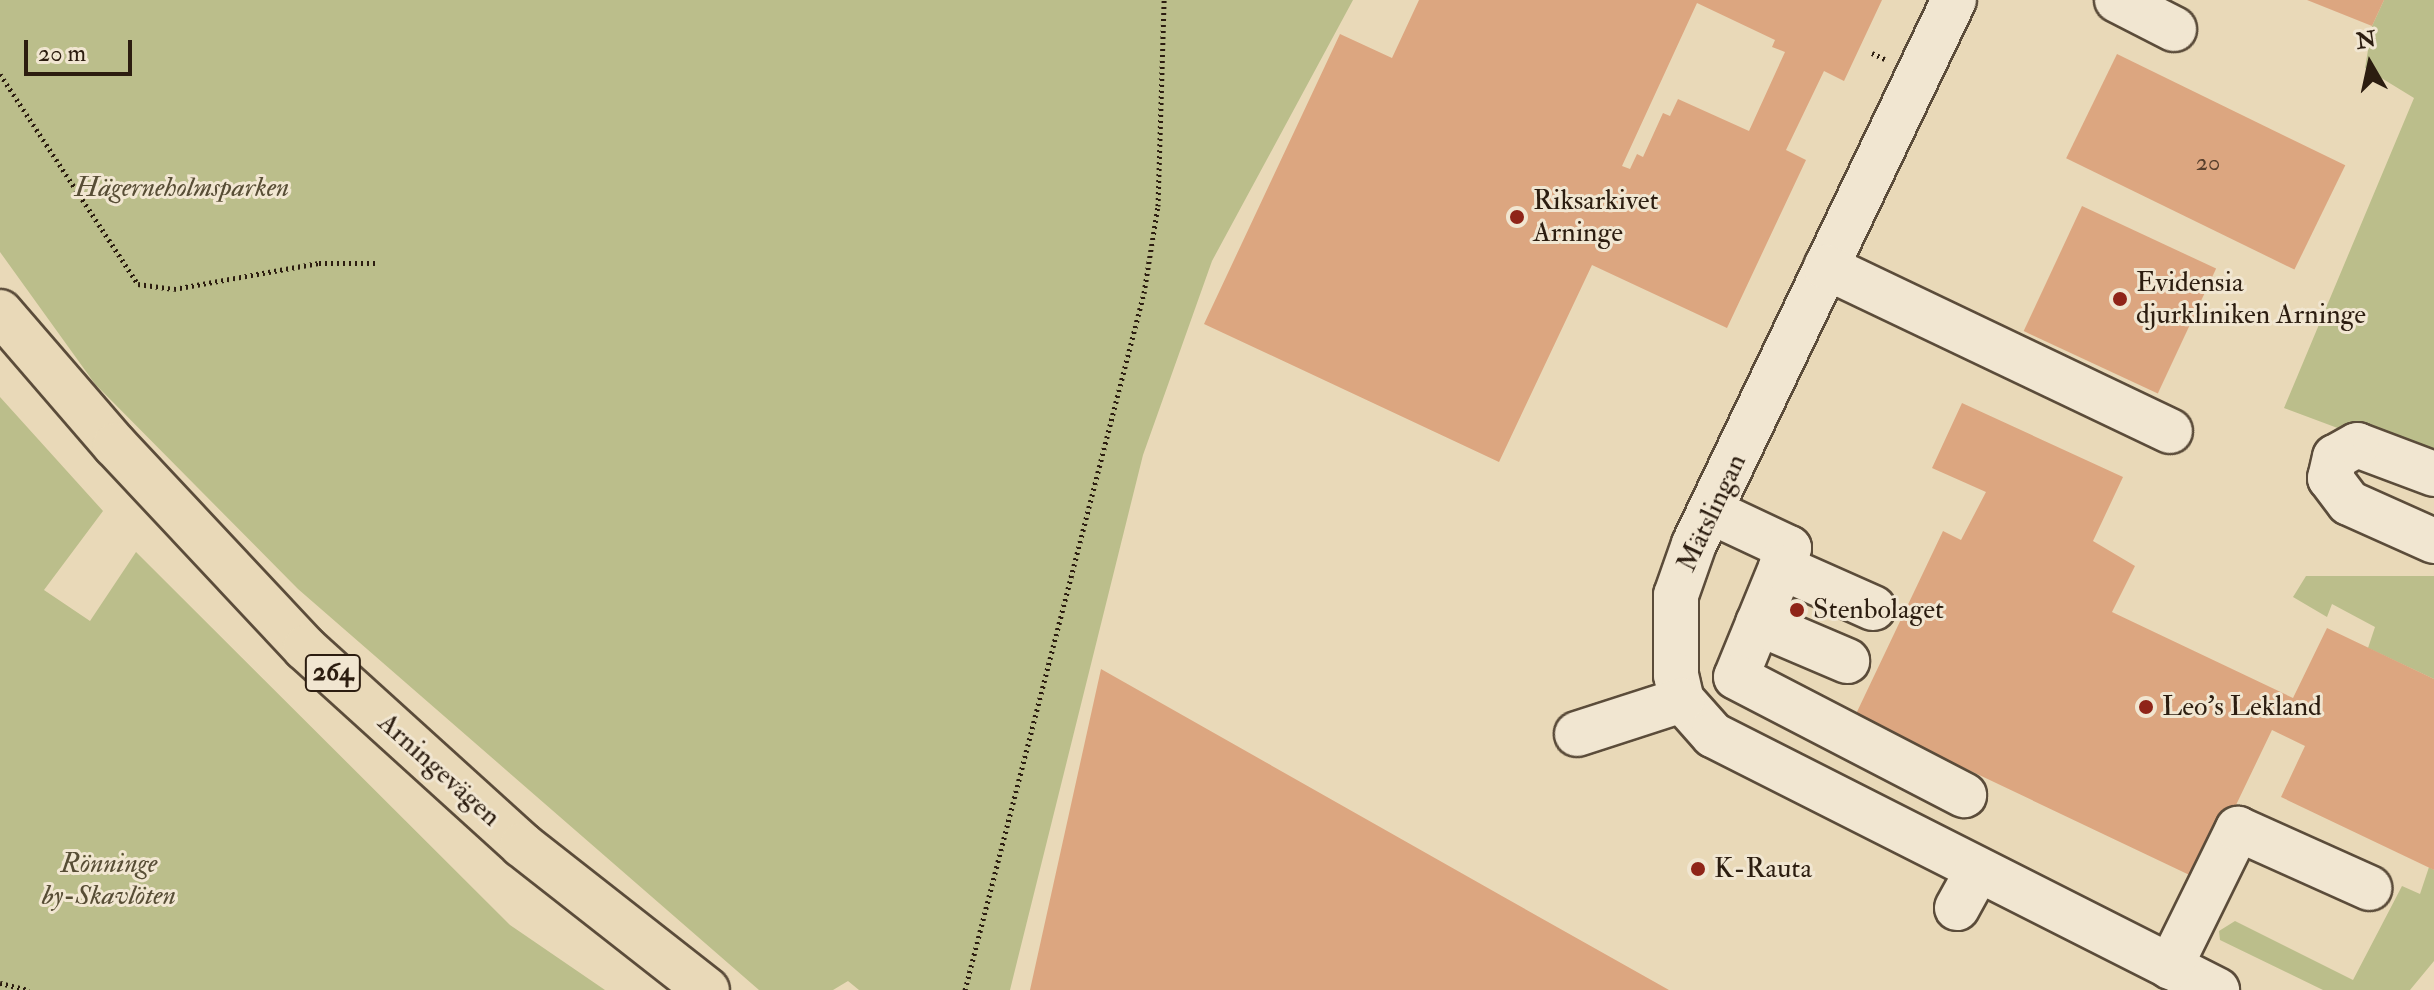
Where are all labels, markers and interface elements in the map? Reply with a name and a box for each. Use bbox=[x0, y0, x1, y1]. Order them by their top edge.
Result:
scale bar bbox=[28, 24, 136, 74]
north arrow bbox=[2330, 24, 2410, 104]
text: N bbox=[2354, 25, 2378, 56]
text: 20 m bbox=[38, 38, 86, 69]
house number: 20 bbox=[2196, 149, 2220, 177]
park label: Hägerneholmsparken bbox=[75, 171, 289, 205]
place label: Riksarkivet Arninge bbox=[1533, 184, 1658, 250]
marker: Riksarkivet Arninge bbox=[1508, 208, 1526, 226]
place label: Evidensia djurkliniken Arninge bbox=[2136, 266, 2366, 332]
marker: Evidensia djurkliniken Arninge bbox=[2111, 290, 2129, 308]
street label: Mätslingan bbox=[1670, 449, 1754, 577]
place label: Stenbolaget bbox=[1813, 593, 1944, 627]
marker: Stenbolaget bbox=[1788, 601, 1806, 619]
road number: 264 bbox=[303, 651, 363, 695]
place label: Leo's Lekland bbox=[2162, 690, 2322, 724]
marker: Leo's Lekland bbox=[2137, 698, 2155, 716]
street label: Arningevägen bbox=[371, 706, 507, 834]
park label: Rönninge by-Skavlöten bbox=[42, 847, 176, 913]
place label: K-Rauta bbox=[1714, 852, 1812, 886]
marker: K-Rauta bbox=[1689, 860, 1707, 878]

